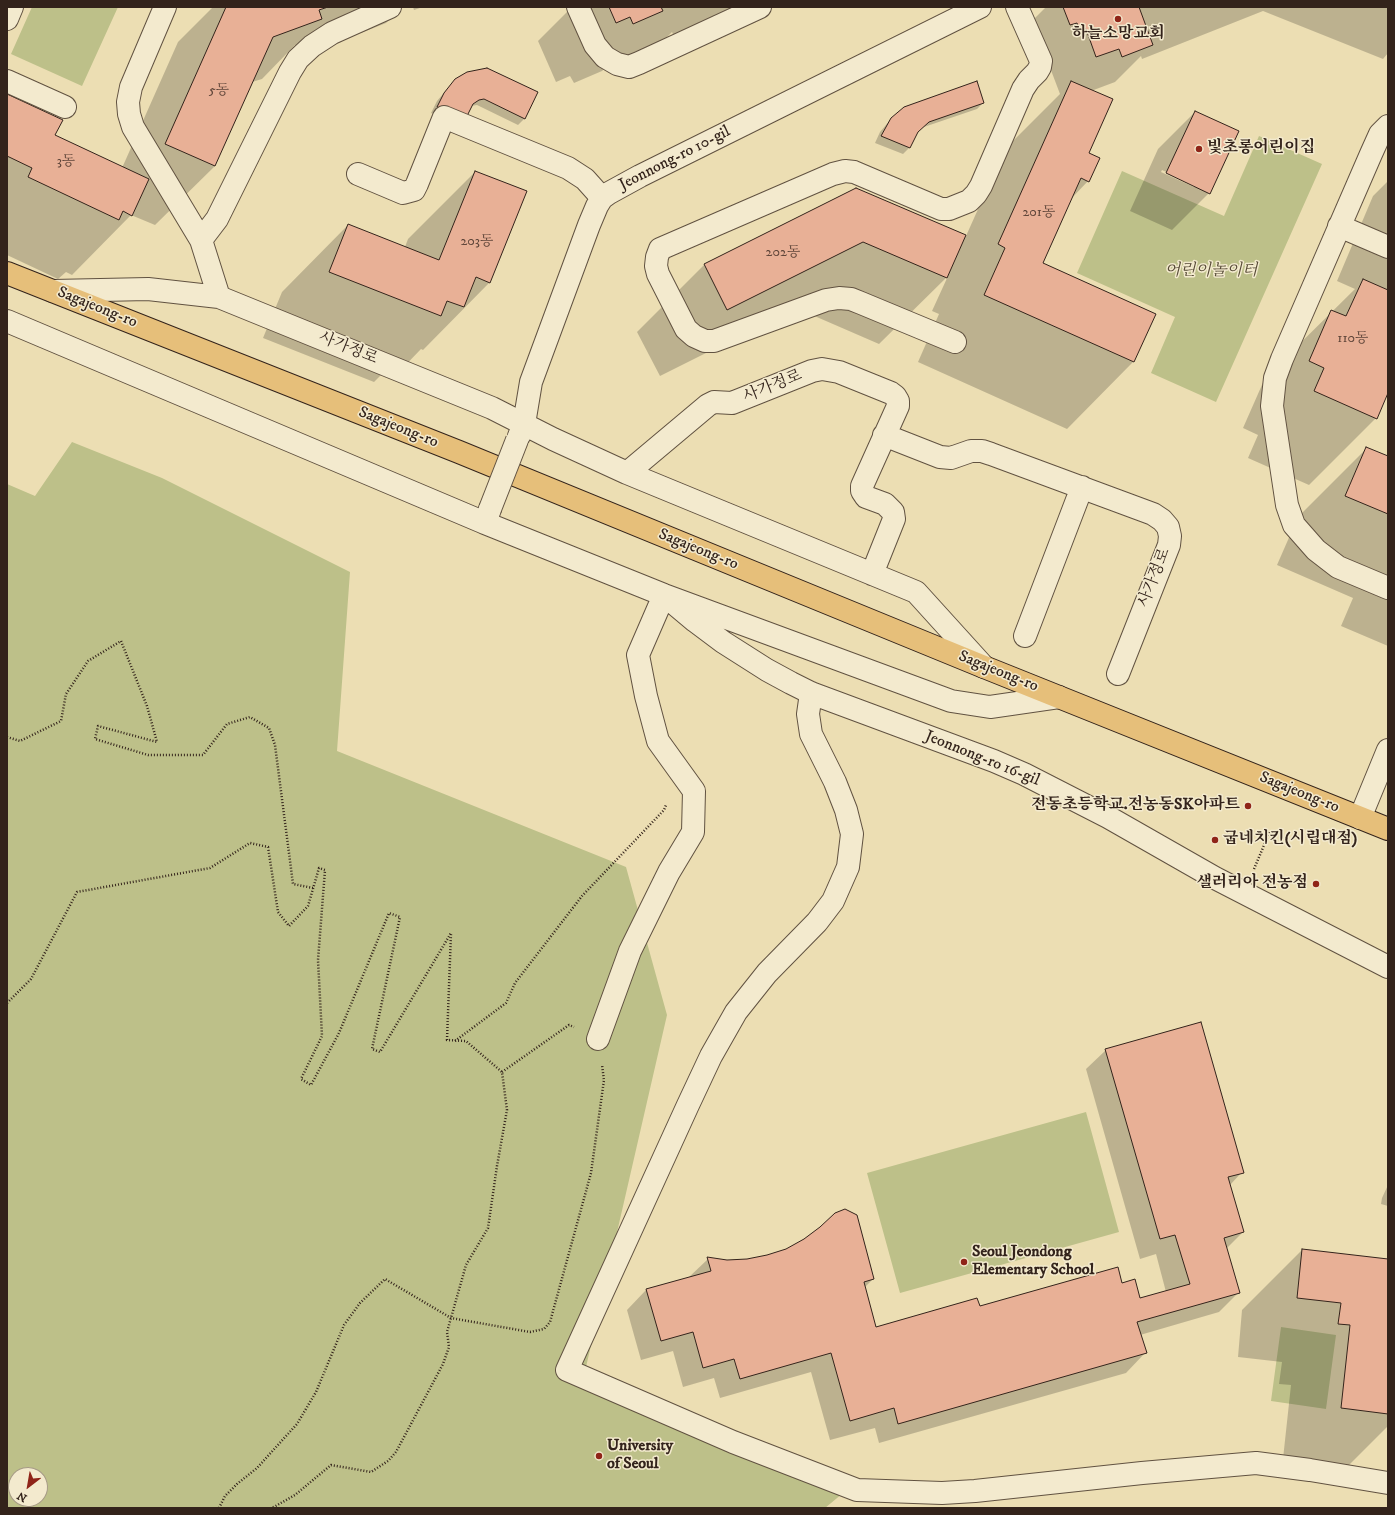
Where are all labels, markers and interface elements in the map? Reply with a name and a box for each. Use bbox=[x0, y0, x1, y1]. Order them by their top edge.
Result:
marker: 하늘소망교회 bbox=[1113, 14, 1123, 24]
place label: 하늘소망교회 bbox=[1072, 25, 1164, 45]
house number: 5동 bbox=[209, 83, 229, 99]
street label: Jeonnong-ro 10-gil bbox=[616, 123, 734, 195]
place label: 빛초롱어린이집 bbox=[1207, 139, 1315, 159]
marker: 빛초롱어린이집 bbox=[1194, 144, 1204, 154]
house number: 3동 bbox=[57, 154, 75, 170]
house number: 201동 bbox=[1022, 205, 1056, 221]
house number: 203동 bbox=[460, 234, 494, 250]
house number: 202동 bbox=[766, 245, 800, 261]
park label: 어린이놀이터 bbox=[1165, 262, 1257, 282]
street label: Sagajeong-ro bbox=[54, 283, 140, 333]
street label: 사가정로 bbox=[316, 329, 380, 369]
house number: 110동 bbox=[1337, 331, 1369, 347]
street label: 사가정로 bbox=[741, 367, 805, 407]
street label: Sagajeong-ro bbox=[355, 403, 441, 453]
street label: Sagajeong-ro bbox=[655, 525, 741, 575]
street label: 사가정로 bbox=[1135, 546, 1175, 610]
street label: Sagajeong-ro bbox=[955, 647, 1041, 697]
street label: Jeonnong-ro 16-gil bbox=[922, 727, 1042, 791]
street label: Sagajeong-ro bbox=[1256, 768, 1342, 818]
place label: 전동초등학교.전농동SK아파트 bbox=[1031, 796, 1240, 816]
marker: 전동초등학교.전농동SK아파트 bbox=[1243, 801, 1253, 811]
place label: 굽네치킨(시립대점) bbox=[1223, 830, 1357, 850]
marker: 굽네치킨(시립대점) bbox=[1210, 835, 1220, 845]
place label: 샐러리아 전농점 bbox=[1196, 874, 1308, 894]
marker: 샐러리아 전농점 bbox=[1311, 879, 1321, 889]
place label: Seoul Jeondong Elementary School bbox=[972, 1243, 1094, 1281]
marker: Seoul Jeondong Elementary School bbox=[959, 1257, 969, 1267]
place label: University of Seoul bbox=[607, 1437, 673, 1475]
marker: University of Seoul bbox=[594, 1451, 604, 1461]
north arrow bbox=[8, 1467, 48, 1507]
text: N bbox=[15, 1488, 30, 1505]

